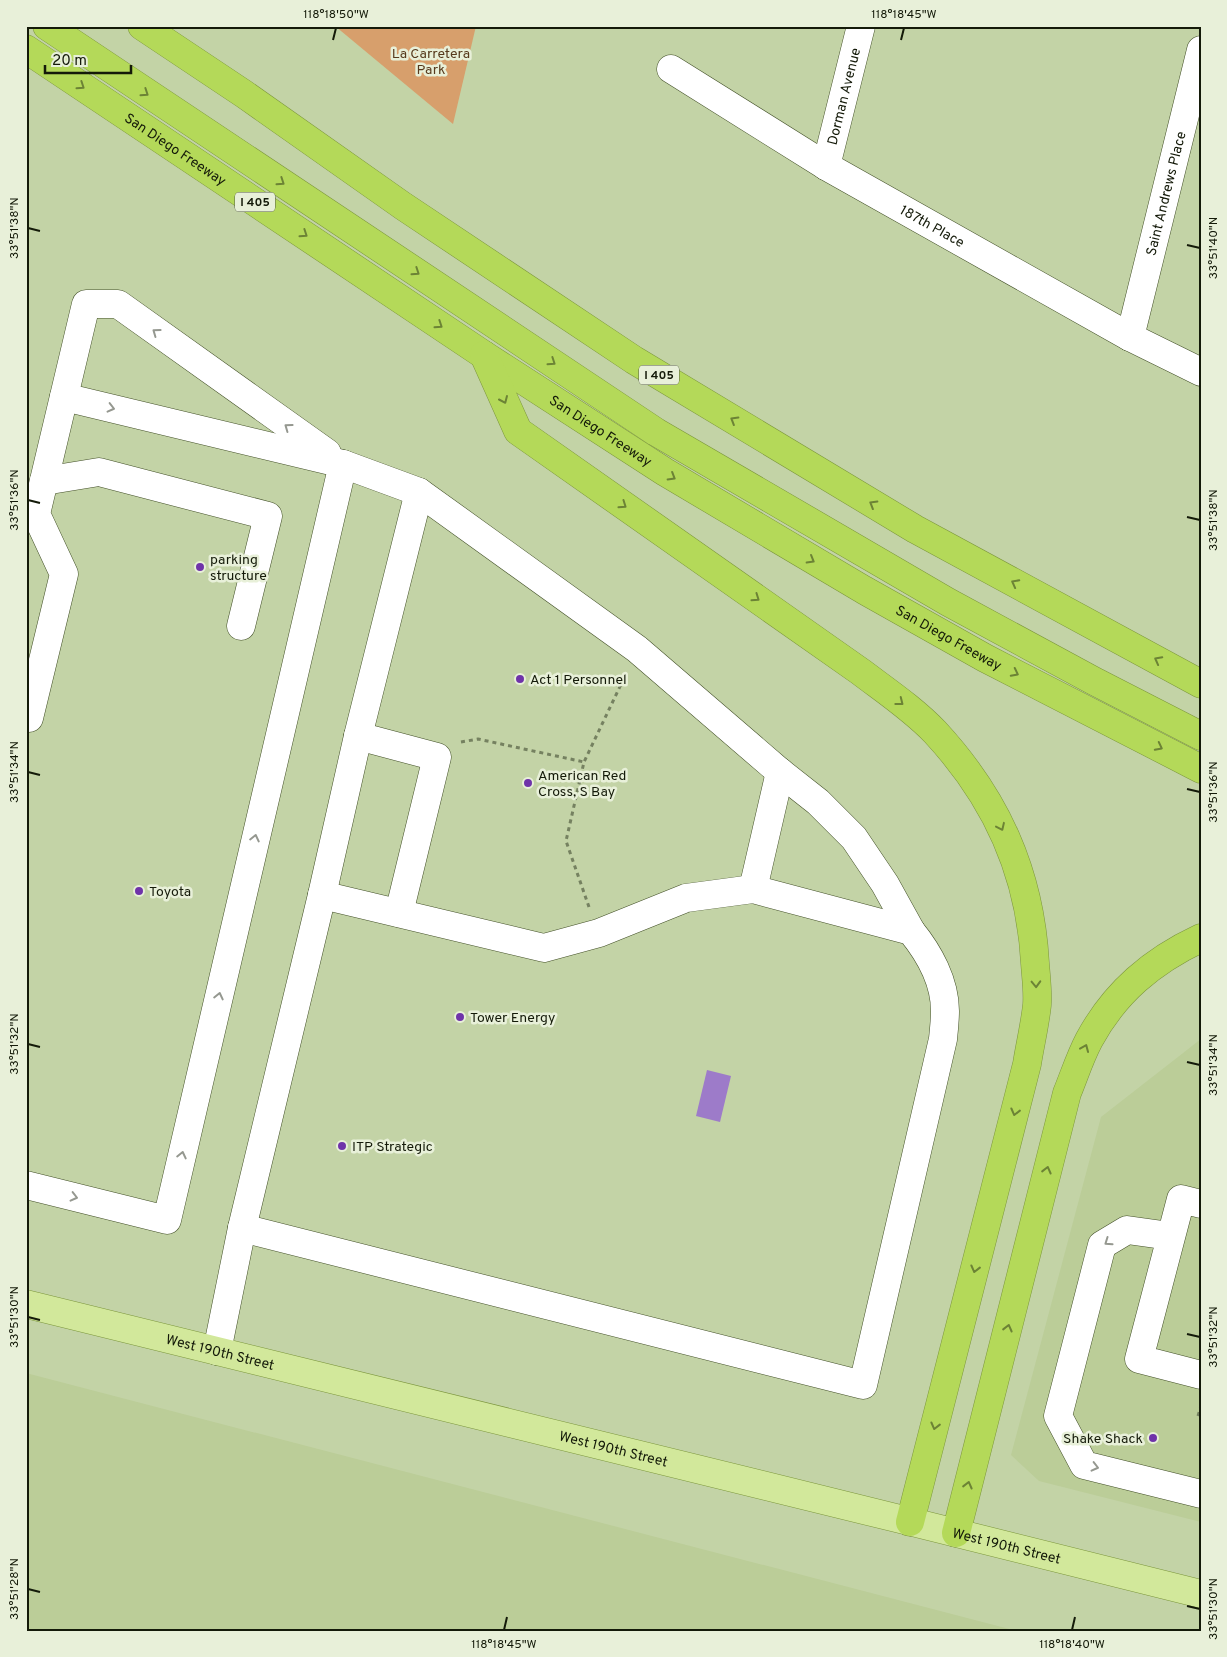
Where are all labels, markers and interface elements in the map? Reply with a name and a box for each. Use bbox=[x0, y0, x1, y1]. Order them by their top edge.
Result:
text: 118°18'50"W bbox=[303, 7, 369, 23]
text: 118°18'45"W bbox=[871, 7, 937, 23]
scale bar bbox=[45, 42, 131, 74]
park label: La Carretera Park bbox=[392, 46, 470, 79]
street label: Dorman Avenue bbox=[825, 46, 865, 147]
text: 20 m bbox=[52, 52, 87, 71]
one-way arrow bbox=[76, 79, 85, 89]
one-way arrow bbox=[140, 86, 149, 96]
street label: San Diego Freeway bbox=[121, 110, 229, 190]
street label: Saint Andrews Place bbox=[1143, 130, 1191, 258]
one-way arrow bbox=[275, 176, 284, 185]
road number: I 405 bbox=[235, 192, 275, 212]
text: 33°51'38"N bbox=[7, 197, 23, 259]
street label: 187th Place bbox=[896, 202, 967, 252]
text: 33°51'40"N bbox=[1206, 217, 1222, 279]
one-way arrow bbox=[298, 228, 307, 238]
one-way arrow bbox=[410, 266, 420, 275]
one-way arrow bbox=[433, 319, 442, 328]
one-way arrow bbox=[153, 329, 162, 337]
one-way arrow bbox=[546, 356, 555, 365]
road number: I 405 bbox=[639, 366, 679, 384]
street label: San Diego Freeway bbox=[546, 392, 655, 471]
one-way arrow bbox=[497, 395, 508, 404]
one-way arrow bbox=[107, 402, 116, 413]
one-way arrow bbox=[730, 417, 739, 427]
one-way arrow bbox=[284, 424, 294, 433]
text: 33°51'36"N bbox=[7, 469, 23, 531]
one-way arrow bbox=[666, 470, 675, 480]
text: 33°51'38"N bbox=[1206, 489, 1222, 551]
one-way arrow bbox=[617, 499, 626, 508]
one-way arrow bbox=[869, 501, 878, 511]
place label: parking structure bbox=[210, 552, 267, 585]
one-way arrow bbox=[806, 553, 815, 563]
marker: parking structure bbox=[194, 561, 206, 573]
one-way arrow bbox=[1011, 579, 1020, 589]
one-way arrow bbox=[750, 592, 759, 601]
street label: San Diego Freeway bbox=[892, 602, 1004, 675]
one-way arrow bbox=[1154, 657, 1163, 667]
one-way arrow bbox=[1009, 667, 1018, 677]
place label: Act 1 Personnel bbox=[530, 672, 627, 689]
marker: Act 1 Personnel bbox=[514, 673, 526, 685]
one-way arrow bbox=[894, 696, 903, 704]
text: 33°51'34"N bbox=[7, 741, 23, 803]
one-way arrow bbox=[1154, 741, 1163, 751]
text: 33°51'36"N bbox=[1206, 761, 1222, 823]
place label: American Red Cross, S Bay bbox=[538, 768, 626, 801]
marker: American Red Cross, S Bay bbox=[522, 777, 534, 789]
one-way arrow bbox=[994, 822, 1004, 831]
one-way arrow bbox=[249, 834, 260, 843]
place label: Toyota bbox=[149, 884, 191, 901]
marker: Toyota bbox=[133, 885, 145, 897]
one-way arrow bbox=[1031, 981, 1041, 989]
one-way arrow bbox=[213, 992, 224, 1001]
place label: Tower Energy bbox=[470, 1010, 555, 1027]
marker: Tower Energy bbox=[454, 1011, 466, 1023]
text: 33°51'32"N bbox=[7, 1013, 23, 1075]
text: 33°51'34"N bbox=[1206, 1034, 1222, 1096]
one-way arrow bbox=[1079, 1044, 1090, 1053]
one-way arrow bbox=[1010, 1107, 1021, 1116]
place label: ITP Strategic bbox=[352, 1139, 433, 1156]
marker: ITP Strategic bbox=[336, 1140, 348, 1152]
one-way arrow bbox=[176, 1150, 187, 1159]
one-way arrow bbox=[1041, 1166, 1052, 1175]
one-way arrow bbox=[69, 1191, 77, 1201]
one-way arrow bbox=[1104, 1235, 1113, 1245]
one-way arrow bbox=[970, 1265, 981, 1274]
text: 33°51'30"N bbox=[7, 1286, 23, 1348]
text: 33°51'32"N bbox=[1206, 1306, 1222, 1368]
one-way arrow bbox=[1002, 1324, 1012, 1332]
street label: West 190th Street bbox=[164, 1332, 276, 1375]
one-way arrow bbox=[930, 1422, 940, 1430]
street label: West 190th Street bbox=[557, 1428, 669, 1471]
place label: Shake Shack bbox=[1063, 1431, 1143, 1448]
marker: Shake Shack bbox=[1147, 1432, 1159, 1444]
one-way arrow bbox=[1091, 1462, 1099, 1472]
one-way arrow bbox=[962, 1481, 973, 1490]
street label: West 190th Street bbox=[950, 1525, 1062, 1569]
text: 33°51'28"N bbox=[7, 1558, 23, 1620]
text: 33°51'30"N bbox=[1206, 1578, 1222, 1640]
text: 118°18'45"W bbox=[471, 1637, 537, 1653]
text: 118°18'40"W bbox=[1039, 1637, 1105, 1653]

